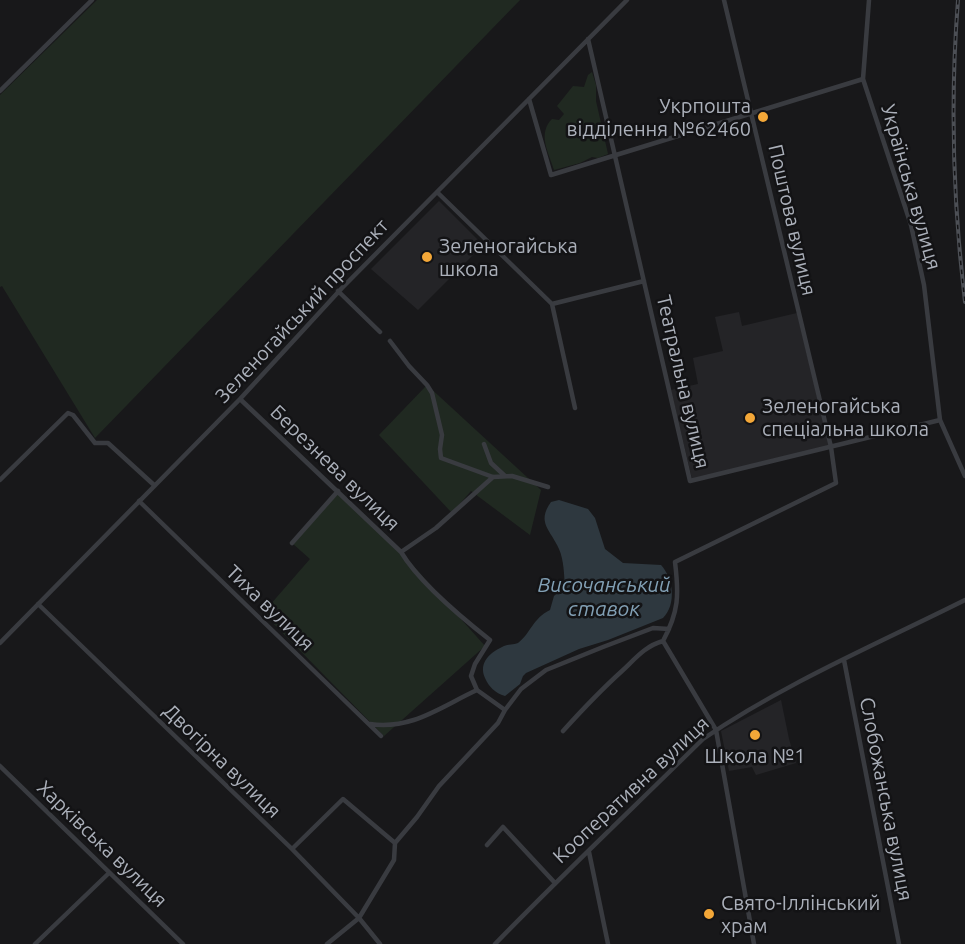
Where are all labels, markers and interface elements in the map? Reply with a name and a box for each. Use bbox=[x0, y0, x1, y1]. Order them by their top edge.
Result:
place label: Укрпошта відділення №62460 bbox=[567, 94, 751, 141]
street label: Українська вулиця bbox=[876, 102, 946, 272]
marker: Укрпошта відділення №62460 bbox=[756, 110, 770, 124]
street label: Поштова вулиця bbox=[763, 142, 821, 298]
street label: Зеленогайський проспект bbox=[210, 214, 394, 408]
place label: Зеленогайська школа bbox=[439, 234, 578, 281]
marker: Зеленогайська школа bbox=[420, 250, 434, 264]
street label: Театральна вулиця bbox=[651, 293, 715, 471]
place label: Зеленогайська спеціальна школа bbox=[762, 394, 929, 441]
street label: Березнева вулиця bbox=[265, 400, 405, 536]
marker: Зеленогайська спеціальна школа bbox=[743, 411, 757, 425]
street label: Тиха вулиця bbox=[221, 560, 319, 656]
water label: Височанський ставок bbox=[538, 572, 670, 622]
street label: Слобожанська вулиця bbox=[854, 695, 918, 903]
street label: Двогірна вулиця bbox=[158, 699, 286, 823]
street label: Кооперативна вулиця bbox=[548, 712, 714, 868]
marker: Школа №1 bbox=[748, 728, 762, 742]
place label: Школа №1 bbox=[705, 744, 805, 768]
street label: Харківська вулиця bbox=[32, 776, 172, 912]
place label: Свято-Іллінський храм bbox=[721, 891, 880, 938]
marker: Свято-Іллінський храм bbox=[702, 907, 716, 921]

